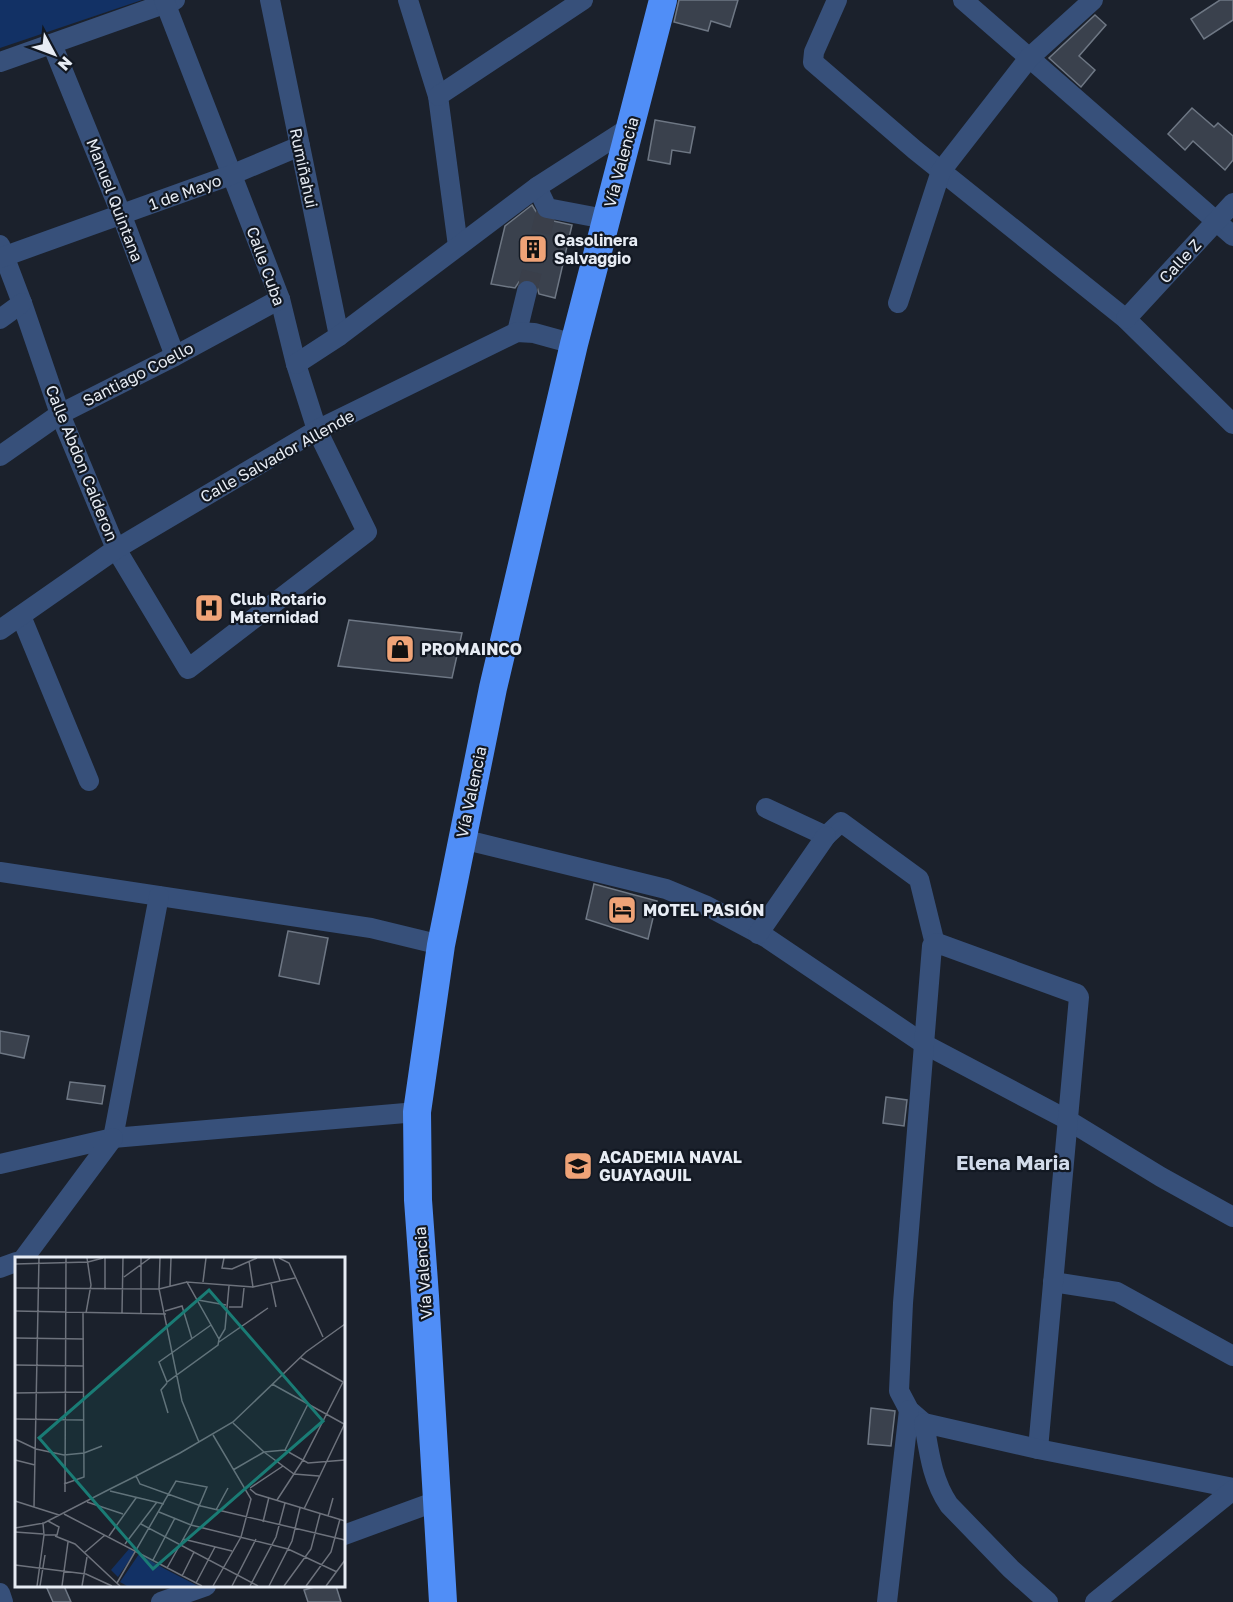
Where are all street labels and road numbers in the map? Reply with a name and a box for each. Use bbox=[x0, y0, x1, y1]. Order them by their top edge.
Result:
street label: Vía Valencia bbox=[599, 115, 643, 209]
street label: Rumiñahui bbox=[286, 126, 322, 210]
street label: Manuel Quintana bbox=[82, 135, 148, 265]
street label: 1 de Mayo bbox=[146, 170, 224, 214]
street label: Calle Cuba bbox=[242, 224, 290, 308]
street label: Calle Z bbox=[1155, 235, 1205, 287]
street label: Santiago Coello bbox=[79, 337, 197, 411]
street label: Calle Abdon Calderon bbox=[42, 382, 122, 544]
street label: Calle Salvador Allende bbox=[196, 405, 358, 507]
street label: Vía Valencia bbox=[452, 744, 490, 840]
street label: Vía Valencia bbox=[410, 1226, 436, 1320]

